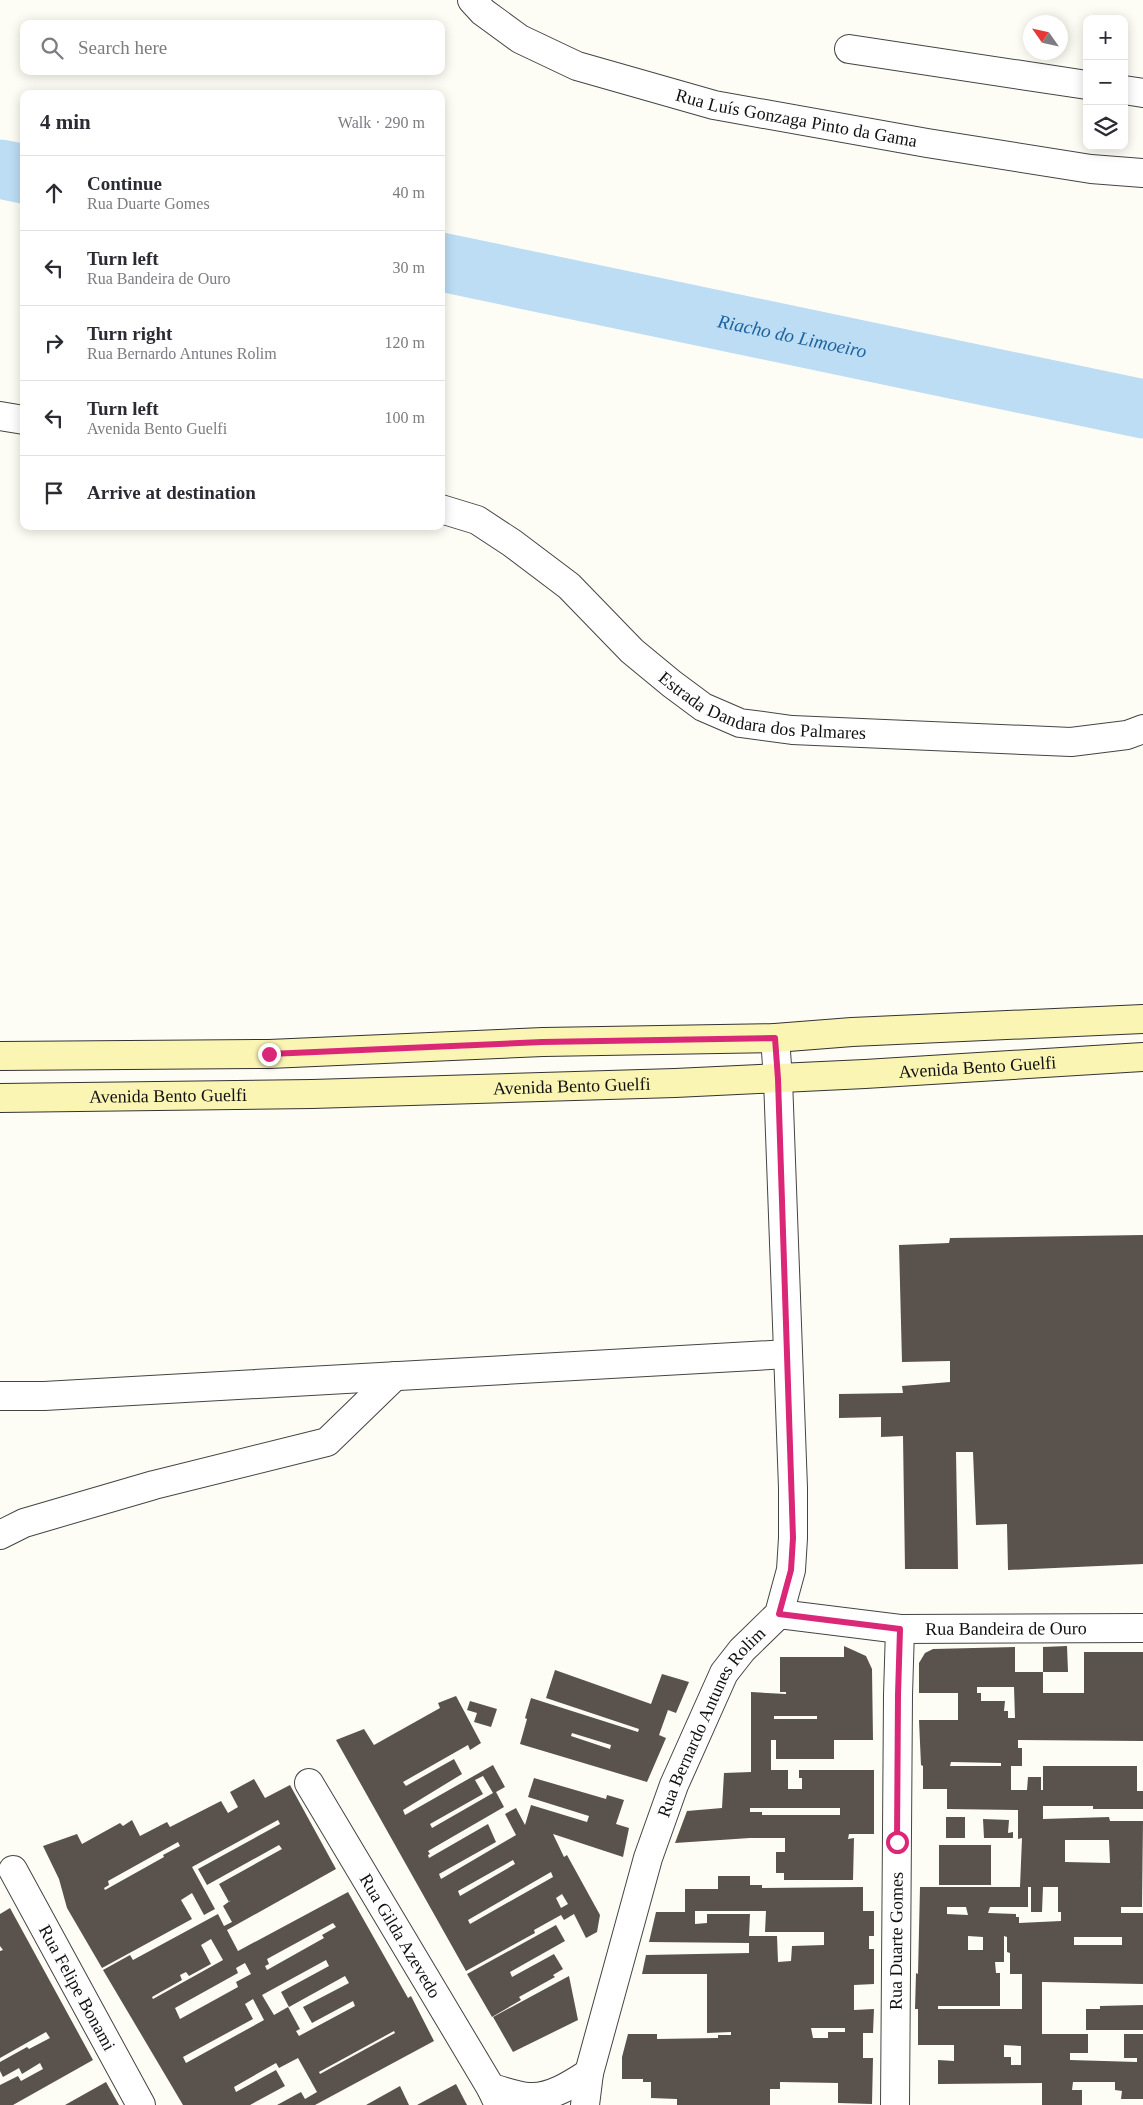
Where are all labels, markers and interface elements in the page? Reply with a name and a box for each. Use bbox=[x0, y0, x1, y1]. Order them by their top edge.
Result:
north arrow bbox=[1023, 15, 1068, 60]
map controls bbox=[1083, 15, 1128, 150]
button: + bbox=[1083, 15, 1128, 60]
search box bbox=[20, 20, 445, 75]
icon: search bbox=[38, 34, 66, 62]
text: Search here bbox=[78, 37, 167, 58]
button: − bbox=[1083, 60, 1128, 105]
street label: Rua Luís Gonzaga Pinto da Gama bbox=[673, 85, 919, 151]
button: layers bbox=[1083, 105, 1128, 150]
text: 4 min bbox=[40, 110, 91, 134]
text: Walk · 290 m bbox=[338, 114, 425, 131]
text: Continue bbox=[87, 173, 162, 194]
icon: ahead bbox=[40, 179, 68, 207]
text: 40 m bbox=[393, 184, 425, 201]
text: Rua Duarte Gomes bbox=[87, 195, 210, 212]
text: Turn left bbox=[87, 248, 159, 269]
icon: left bbox=[40, 254, 68, 282]
text: 30 m bbox=[393, 259, 425, 276]
text: Rua Bandeira de Ouro bbox=[87, 270, 231, 287]
water label: Riacho do Limoeiro bbox=[715, 310, 869, 361]
text: Turn right bbox=[87, 323, 172, 344]
icon: right bbox=[40, 329, 68, 357]
text: 120 m bbox=[385, 334, 425, 351]
text: Rua Bernardo Antunes Rolim bbox=[87, 345, 277, 362]
text: Turn left bbox=[87, 398, 159, 419]
icon: left bbox=[40, 404, 68, 432]
text: 100 m bbox=[385, 409, 425, 426]
text: Avenida Bento Guelfi bbox=[87, 420, 227, 437]
icon: arrive bbox=[40, 479, 68, 507]
text: Arrive at destination bbox=[87, 482, 256, 503]
street label: Estrada Dandara dos Palmares bbox=[655, 667, 866, 743]
route end bbox=[258, 1043, 281, 1066]
street label: Avenida Bento Guelfi bbox=[898, 1052, 1057, 1082]
street label: Avenida Bento Guelfi bbox=[493, 1074, 651, 1099]
street label: Avenida Bento Guelfi bbox=[89, 1085, 247, 1107]
street label: Rua Bandeira de Ouro bbox=[925, 1618, 1087, 1639]
street label: Rua Bernardo Antunes Rolim bbox=[653, 1623, 769, 1820]
route start bbox=[886, 1831, 909, 1854]
street label: Rua Gilda Azevedo bbox=[355, 1870, 445, 2002]
street label: Rua Duarte Gomes bbox=[886, 1872, 907, 2010]
street label: Rua Felipe Bonami bbox=[35, 1921, 119, 2054]

